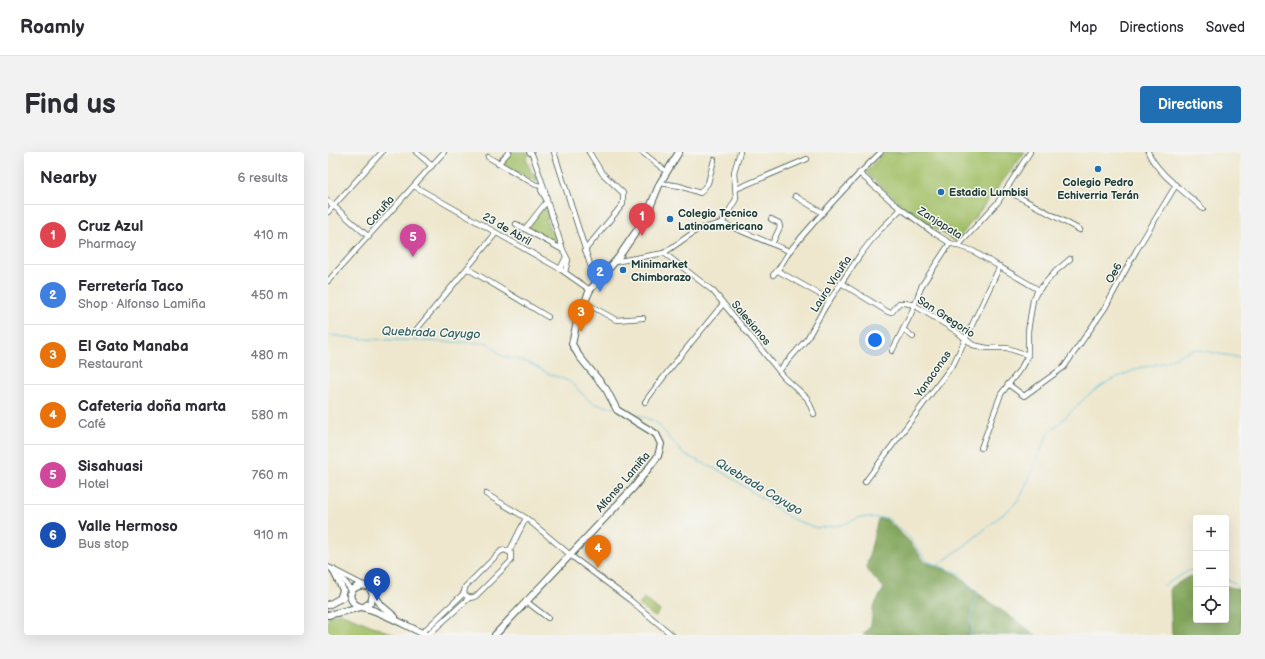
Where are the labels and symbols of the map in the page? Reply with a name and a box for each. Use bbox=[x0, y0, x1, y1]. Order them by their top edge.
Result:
marker: Colegio Pedro Echiverria Terán bbox=[1093, 164, 1103, 174]
place label: Colegio Pedro Echiverria Terán bbox=[1057, 176, 1139, 202]
place label: Estadio Lumbisi bbox=[949, 186, 1029, 199]
marker: Estadio Lumbisi bbox=[936, 187, 946, 197]
street label: Coruña bbox=[363, 193, 397, 229]
pin: 1 bbox=[629, 203, 655, 236]
street label: Zanjapata bbox=[915, 204, 965, 242]
place label: Colegio Tecnico Latinoamericano bbox=[678, 207, 763, 233]
street label: 23 de Abril bbox=[480, 210, 534, 248]
marker: Colegio Tecnico Latinoamericano bbox=[665, 214, 675, 224]
pin: 5 bbox=[400, 224, 426, 257]
street label: Laura Vicuña bbox=[808, 253, 854, 315]
place label: Minimarket Chimborazo bbox=[631, 258, 691, 284]
pin: 2 bbox=[587, 259, 613, 292]
street label: Oe6 bbox=[1103, 260, 1125, 286]
marker: Minimarket Chimborazo bbox=[618, 265, 628, 275]
street label: San Gregorio bbox=[915, 294, 977, 340]
street label: Salesianos bbox=[729, 298, 774, 348]
pin: 3 bbox=[568, 299, 594, 332]
water label: Quebrada Cayugo bbox=[381, 324, 481, 342]
your location bbox=[865, 330, 885, 350]
street label: Yanaconas bbox=[912, 348, 954, 401]
street label: Alfonso Lamiña bbox=[593, 449, 653, 515]
water label: Quebrada Cayugo bbox=[713, 455, 805, 519]
pin: 4 bbox=[585, 535, 611, 568]
pin: 6 bbox=[364, 568, 390, 601]

